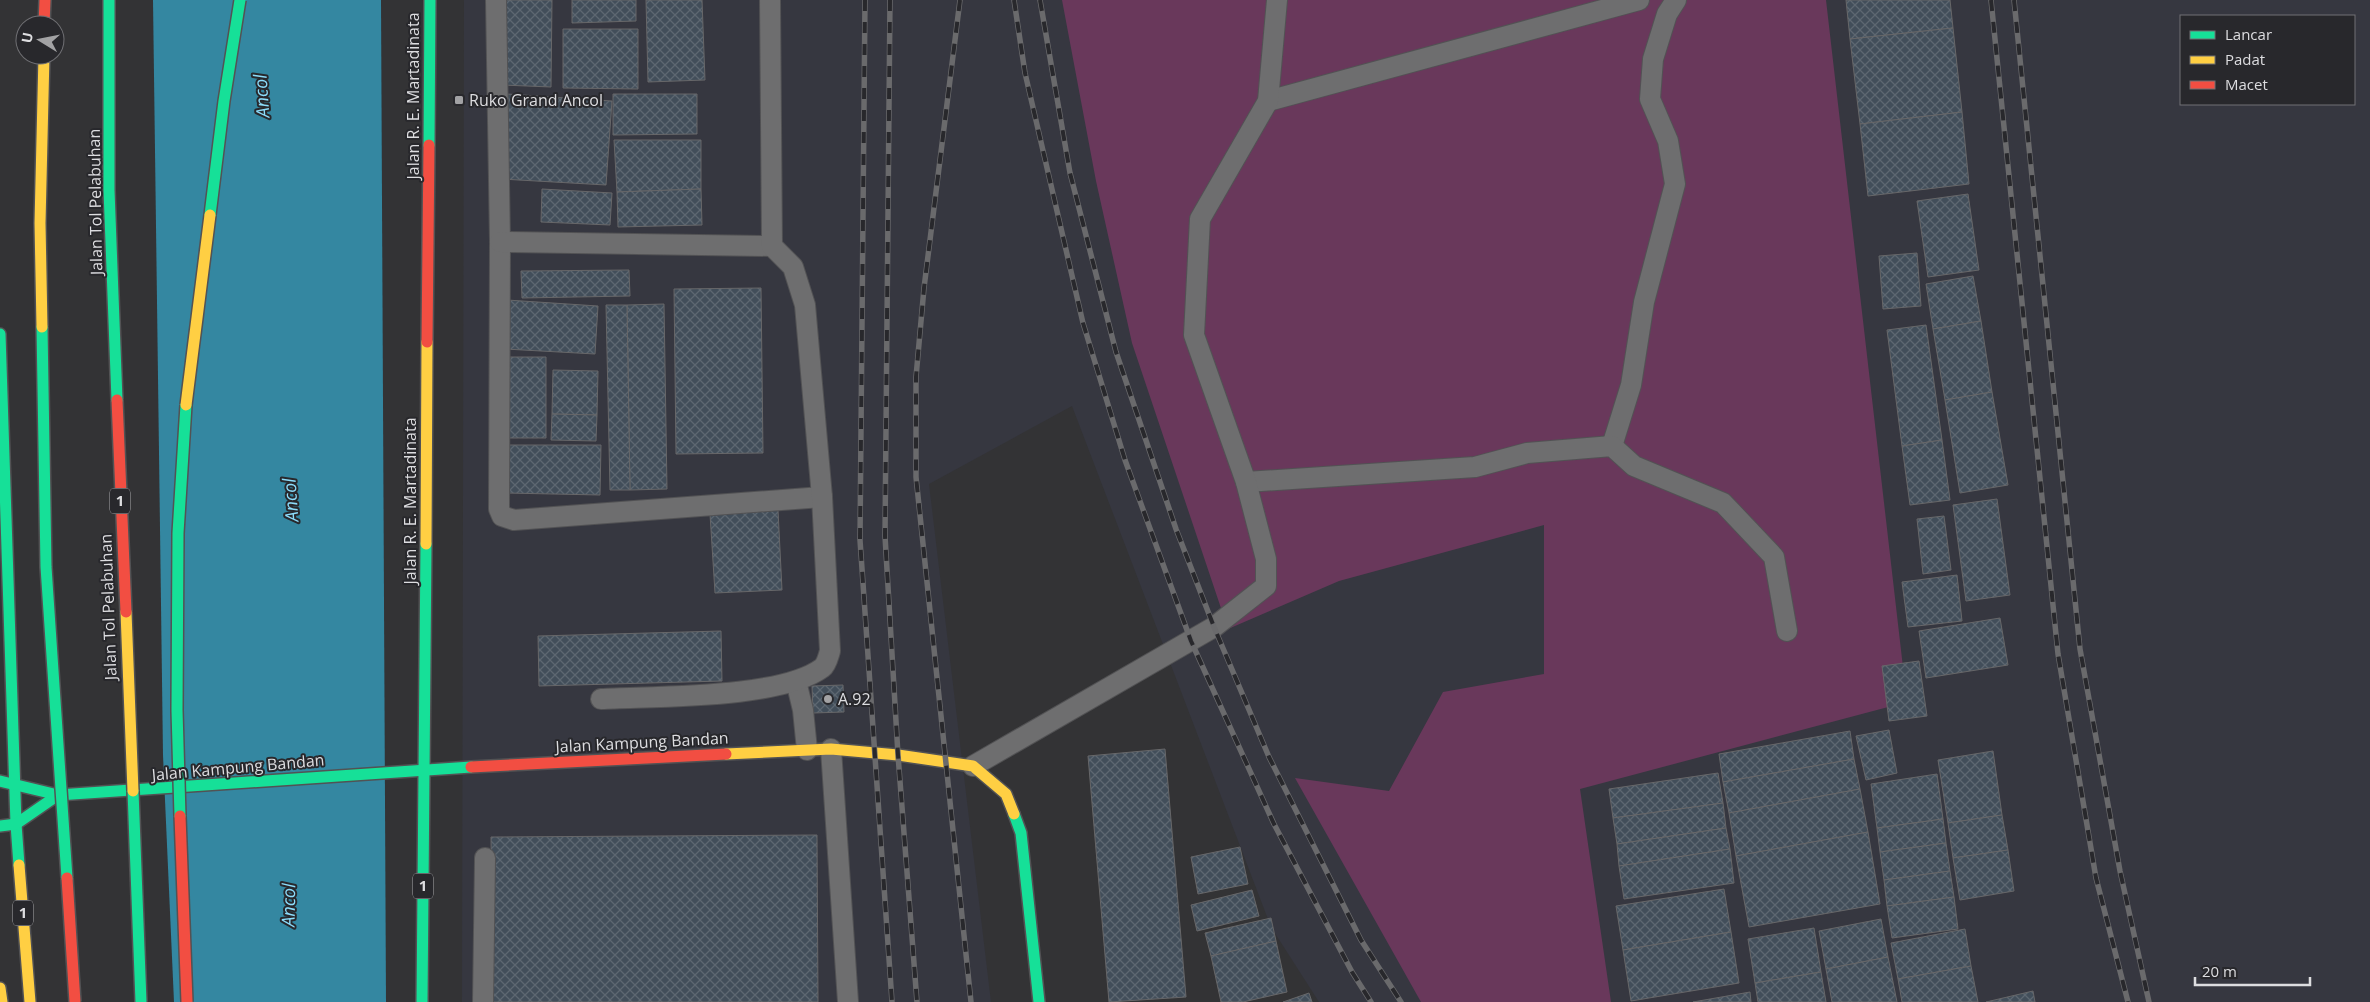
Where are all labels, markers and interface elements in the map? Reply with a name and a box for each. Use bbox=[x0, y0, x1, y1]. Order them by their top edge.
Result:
street label: Jalan R. E. Martadinata bbox=[402, 12, 424, 182]
north arrow bbox=[15, 15, 65, 65]
legend bbox=[2180, 15, 2355, 105]
text: Lancar bbox=[2225, 24, 2272, 44]
text: U bbox=[16, 31, 37, 45]
text: Padat bbox=[2225, 49, 2265, 69]
water label: Ancol bbox=[247, 73, 275, 120]
text: Macet bbox=[2225, 74, 2268, 94]
place label: Ruko Grand Ancol bbox=[469, 89, 603, 111]
marker: Ruko Grand Ancol bbox=[453, 94, 465, 106]
street label: Jalan Tol Pelabuhan bbox=[83, 129, 107, 277]
street label: Jalan R. E. Martadinata bbox=[399, 417, 421, 587]
water label: Ancol bbox=[276, 477, 304, 524]
road number: 1 bbox=[110, 488, 130, 514]
street label: Jalan Tol Pelabuhan bbox=[94, 533, 122, 683]
place label: A.92 bbox=[838, 688, 871, 710]
marker: A.92 bbox=[822, 693, 834, 705]
street label: Jalan Kampung Bandan bbox=[553, 726, 729, 758]
street label: Jalan Kampung Bandan bbox=[149, 748, 325, 786]
road number: 1 bbox=[413, 874, 433, 898]
water label: Ancol bbox=[276, 883, 300, 929]
road number: 1 bbox=[13, 900, 33, 926]
scale bar bbox=[2195, 954, 2310, 986]
text: 20 m bbox=[2202, 961, 2237, 981]

